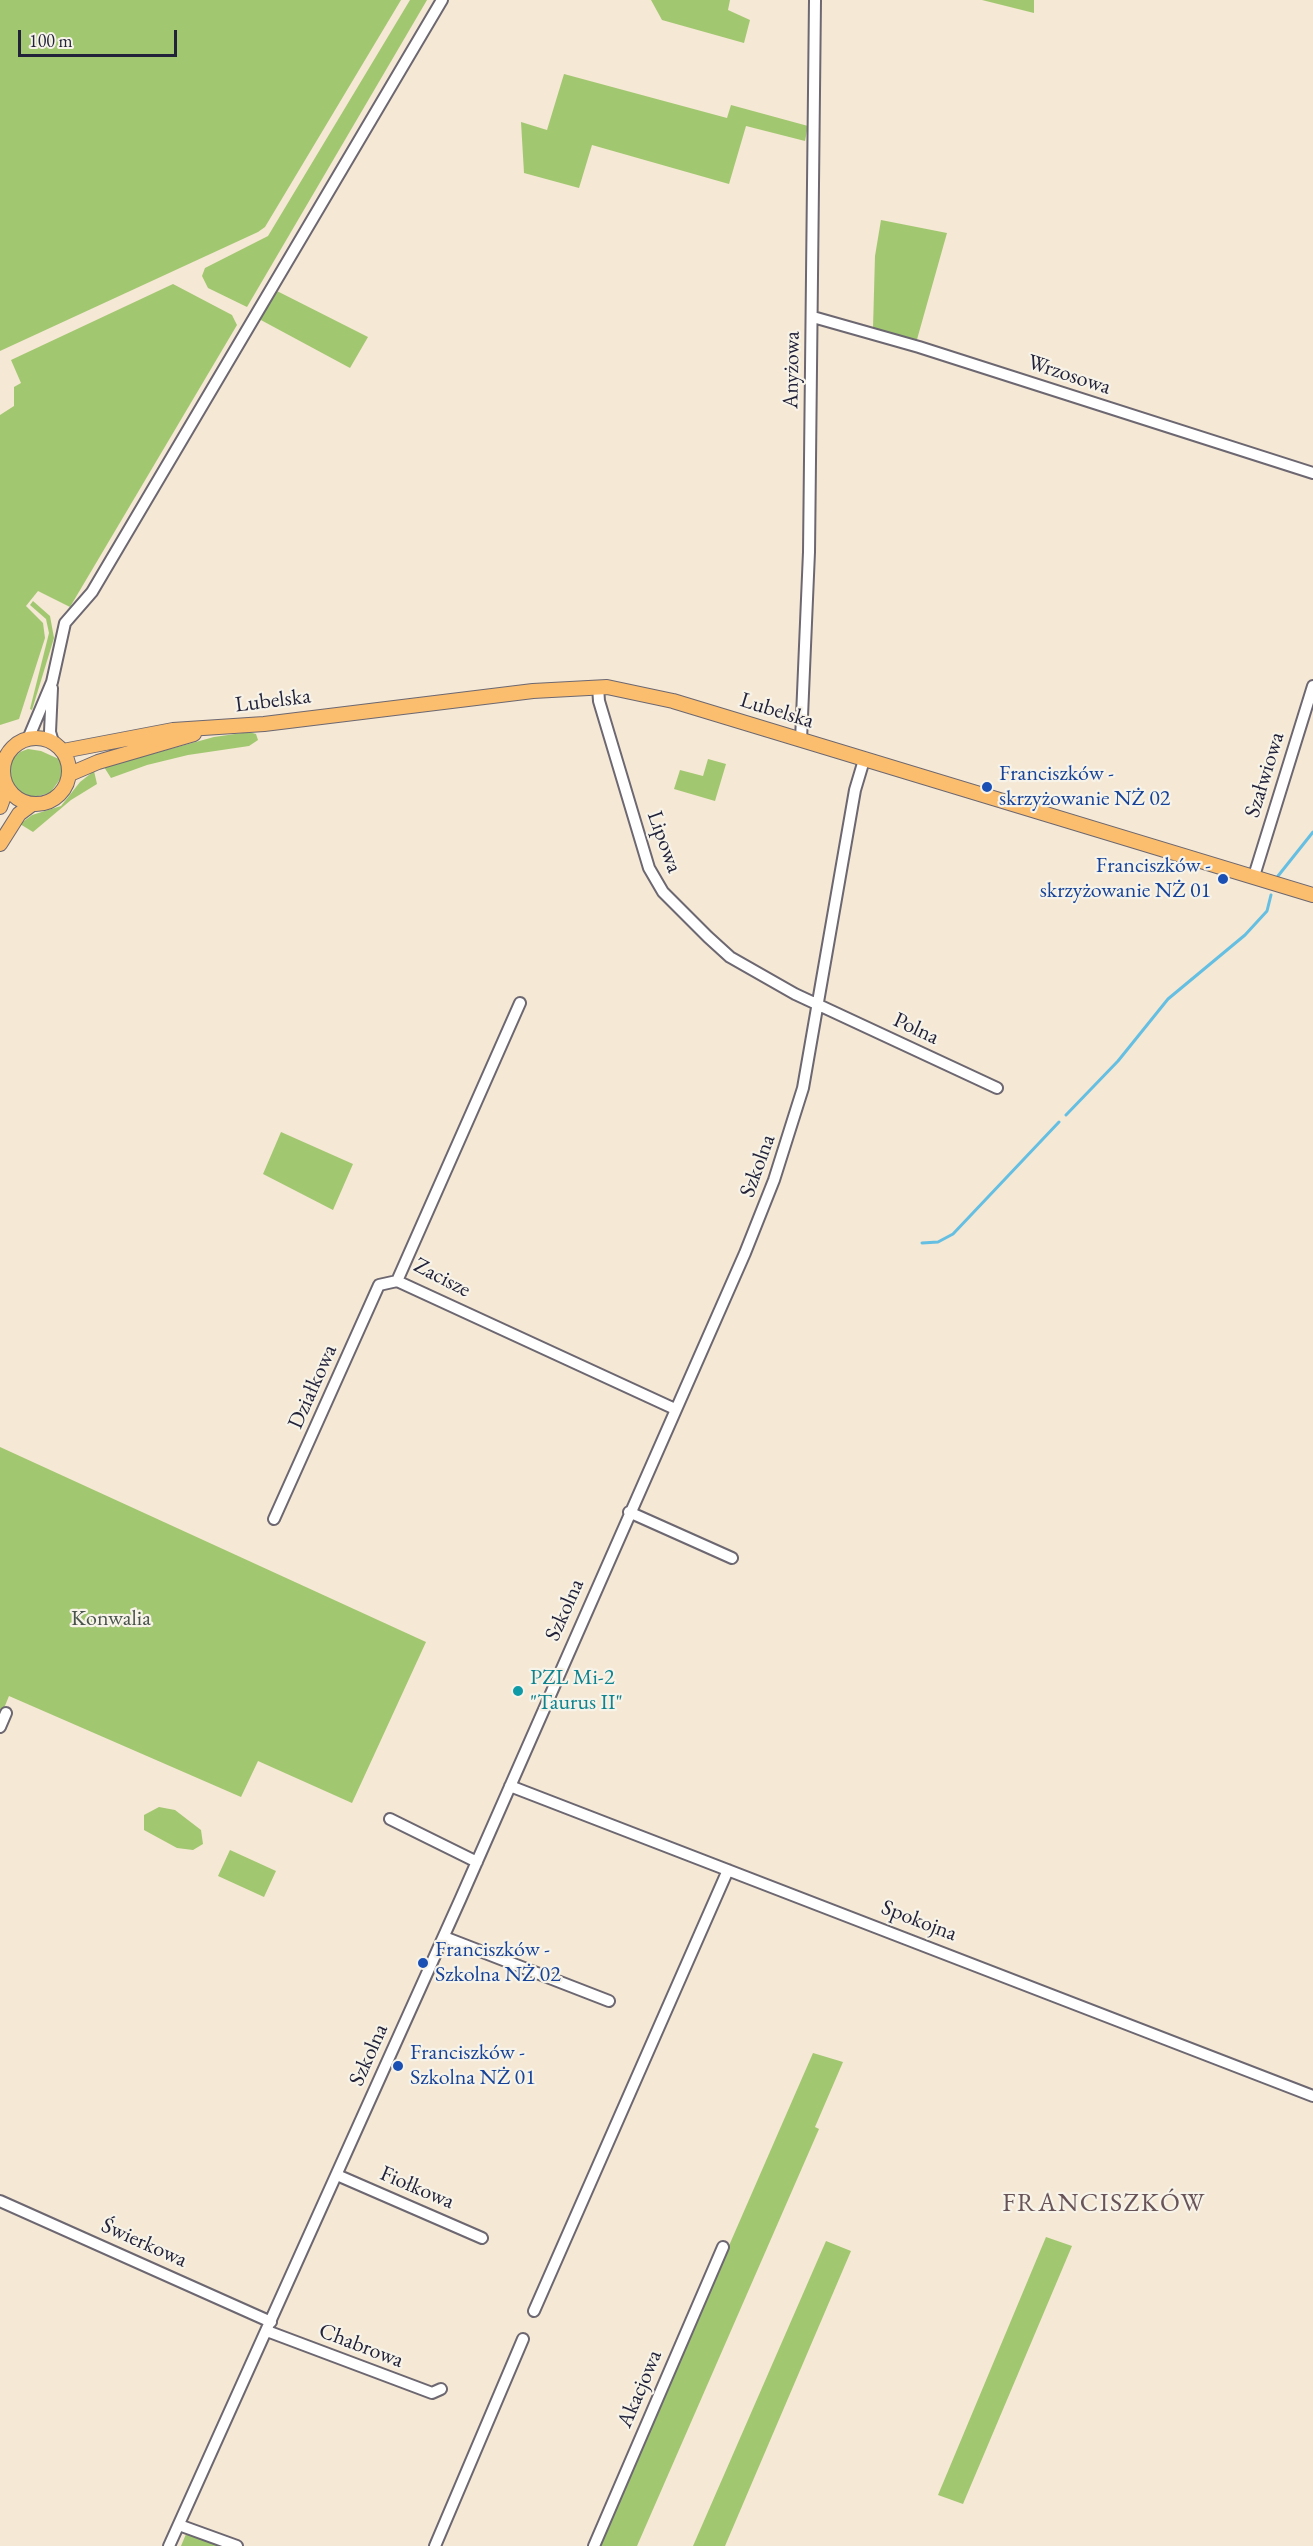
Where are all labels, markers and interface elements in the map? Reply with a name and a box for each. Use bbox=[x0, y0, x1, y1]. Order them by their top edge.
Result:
scale bar bbox=[21, 18, 180, 56]
text: 100 m bbox=[29, 29, 73, 52]
street label: Anyżowa bbox=[778, 331, 806, 409]
street label: Wrzosowa bbox=[1024, 349, 1114, 401]
street label: Lubelska bbox=[234, 683, 312, 719]
street label: Lubelska bbox=[737, 687, 817, 735]
street label: Szałwiowa bbox=[1240, 729, 1290, 821]
place label: Franciszków - skrzyżowanie NŻ 02 bbox=[999, 761, 1170, 812]
marker: Franciszków - skrzyżowanie NŻ 02 bbox=[980, 780, 994, 794]
street label: Lipowa bbox=[641, 808, 687, 876]
place label: Franciszków - skrzyżowanie NŻ 01 bbox=[1040, 853, 1211, 904]
marker: Franciszków - skrzyżowanie NŻ 01 bbox=[1216, 872, 1230, 886]
street label: Polna bbox=[889, 1007, 943, 1051]
street label: Szkolna bbox=[734, 1131, 782, 1201]
street label: Zacisze bbox=[409, 1253, 475, 1303]
street label: Działkowa bbox=[283, 1341, 343, 1433]
street label: Szkolna bbox=[540, 1575, 590, 1645]
park label: Konwalia bbox=[71, 1606, 151, 1632]
place label: PZL Mi-2 "Taurus II" bbox=[530, 1665, 623, 1717]
marker: PZL Mi-2 "Taurus II" bbox=[511, 1684, 525, 1698]
street label: Spokojna bbox=[877, 1895, 961, 1947]
place label: Franciszków - Szkolna NŻ 02 bbox=[435, 1937, 561, 1988]
marker: Franciszków - Szkolna NŻ 02 bbox=[416, 1956, 430, 1970]
street label: Szkolna bbox=[344, 2020, 394, 2090]
place label: Franciszków - Szkolna NŻ 01 bbox=[410, 2040, 536, 2092]
marker: Franciszków - Szkolna NŻ 01 bbox=[391, 2059, 405, 2073]
street label: Fiołkowa bbox=[376, 2161, 458, 2215]
district label: FRANCISZKÓW bbox=[1002, 2188, 1206, 2220]
street label: Świerkowa bbox=[97, 2212, 191, 2274]
street label: Chabrowa bbox=[315, 2318, 407, 2374]
street label: Akacjowa bbox=[612, 2346, 668, 2432]

